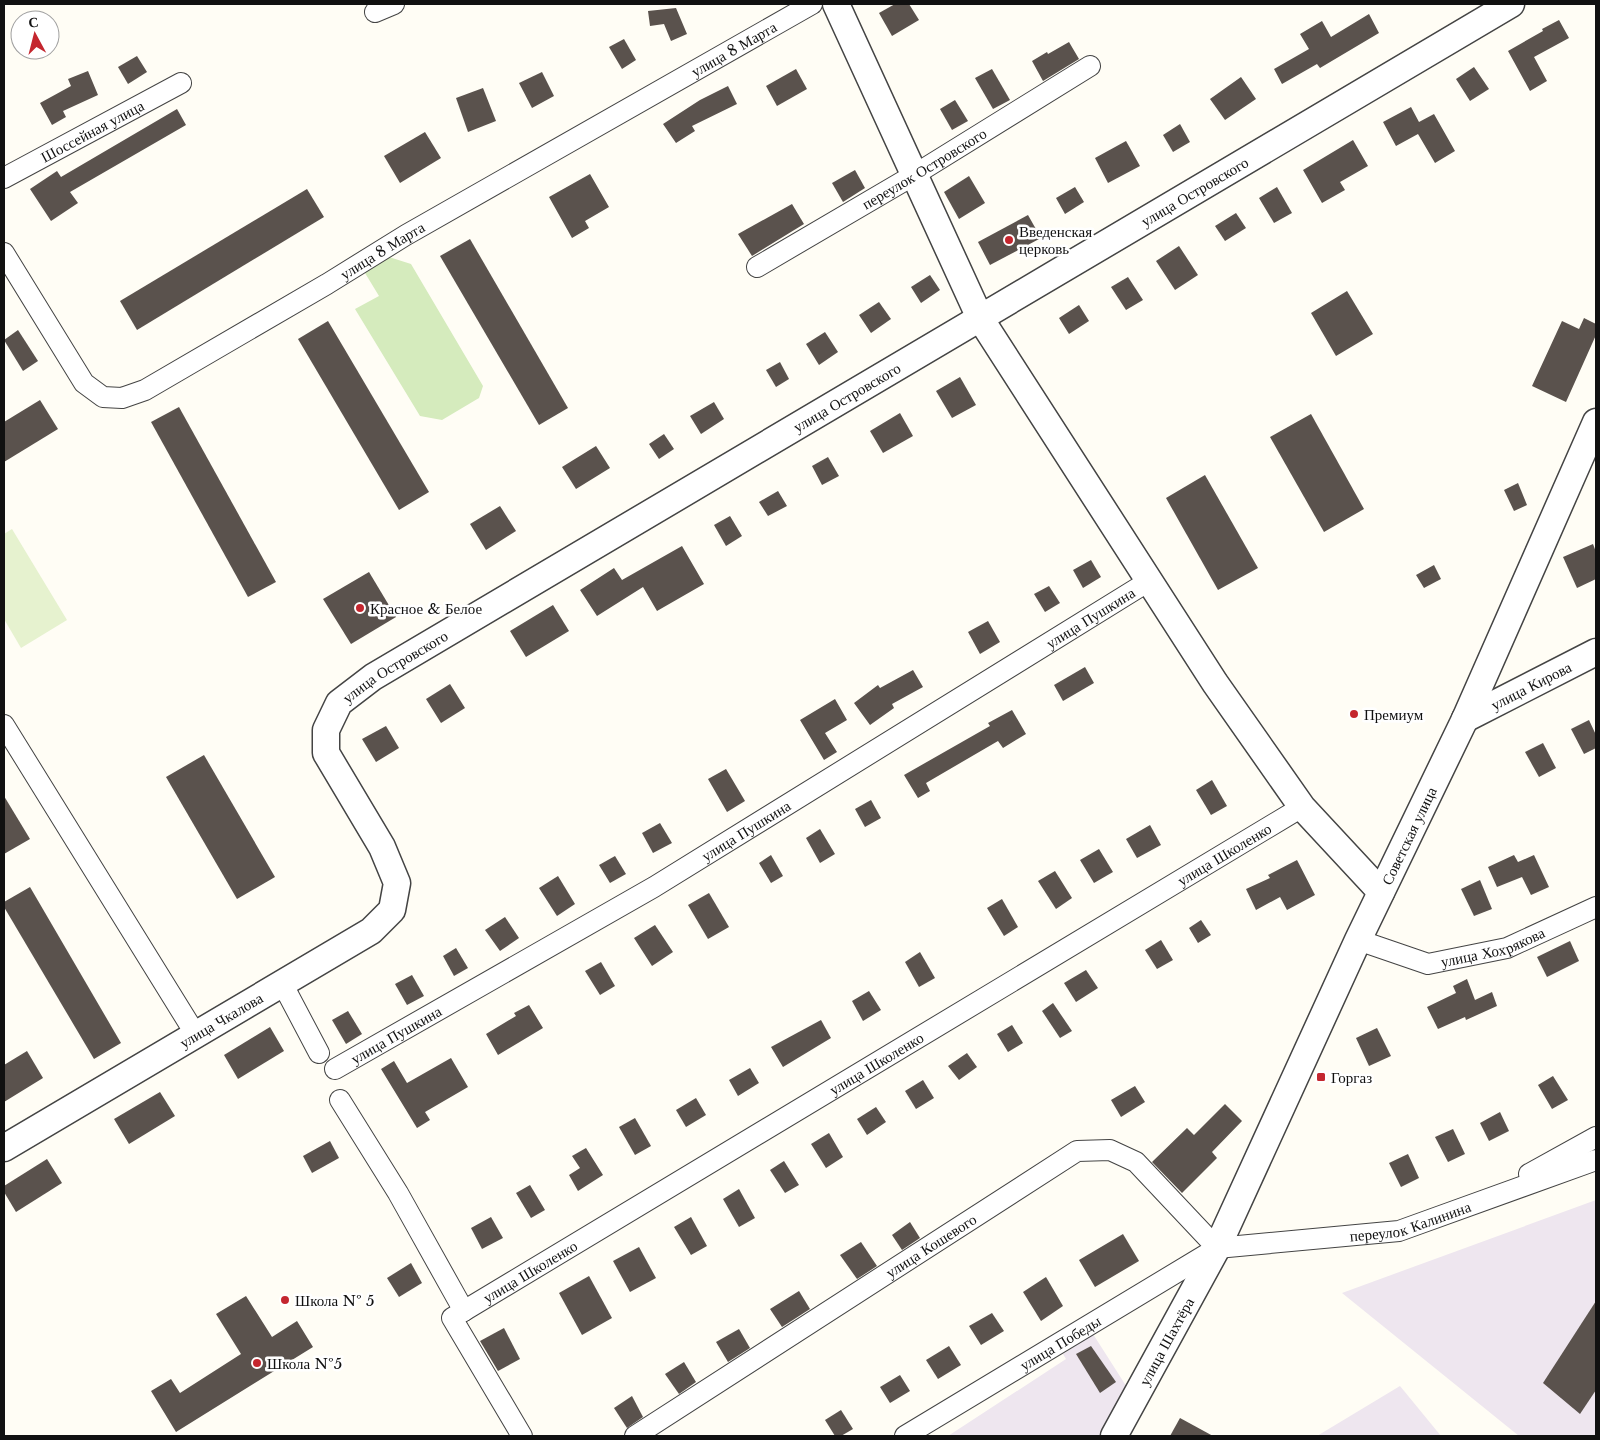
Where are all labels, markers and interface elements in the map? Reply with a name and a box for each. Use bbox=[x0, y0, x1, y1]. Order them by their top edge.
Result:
north arrow bbox=[10, 10, 60, 60]
text: С bbox=[27, 13, 40, 32]
street label: улица 8 Марта bbox=[687, 17, 780, 81]
street label: Шоссейная улица bbox=[37, 95, 147, 166]
street label: переулок Островского bbox=[858, 123, 990, 213]
street label: улица Островского bbox=[1137, 152, 1252, 230]
street label: улица 8 Марта bbox=[336, 217, 428, 283]
place label: Введенская церковь bbox=[1019, 222, 1092, 258]
marker: Введенская церковь bbox=[1003, 234, 1015, 246]
street label: улица Островского bbox=[789, 358, 904, 436]
street label: улица Пушкина bbox=[1042, 583, 1138, 652]
place label: Красное & Белое bbox=[370, 599, 482, 618]
marker: Красное & Белое bbox=[354, 602, 366, 614]
street label: улица Островского bbox=[338, 625, 451, 707]
street label: улица Кирова bbox=[1487, 657, 1575, 714]
place label: Премиум bbox=[1364, 705, 1424, 724]
marker: Премиум bbox=[1348, 708, 1360, 720]
street label: Советская улица bbox=[1377, 783, 1440, 888]
street label: улица Пушкина bbox=[698, 795, 794, 865]
street label: улица Школенко bbox=[1173, 818, 1275, 889]
street label: улица Хохрякова bbox=[1439, 922, 1548, 971]
street label: улица Чкалова bbox=[176, 988, 266, 1052]
street label: улица Пушкина bbox=[347, 1001, 445, 1068]
street label: улица Школенко bbox=[825, 1027, 927, 1099]
place label: Горгаз bbox=[1331, 1068, 1372, 1087]
marker: Горгаз bbox=[1315, 1071, 1327, 1083]
street label: переулок Калинина bbox=[1349, 1196, 1473, 1245]
street label: улица Кошевого bbox=[882, 1209, 980, 1281]
street label: улица Школенко bbox=[479, 1236, 580, 1307]
place label: Школа № 5 bbox=[295, 1291, 375, 1310]
marker: Школа № 5 bbox=[279, 1294, 291, 1306]
street label: улица Шахтёра bbox=[1134, 1294, 1198, 1389]
street label: улица Победы bbox=[1016, 1311, 1104, 1374]
place label: Школа №5 bbox=[267, 1354, 342, 1373]
marker: Школа №5 bbox=[251, 1357, 263, 1369]

